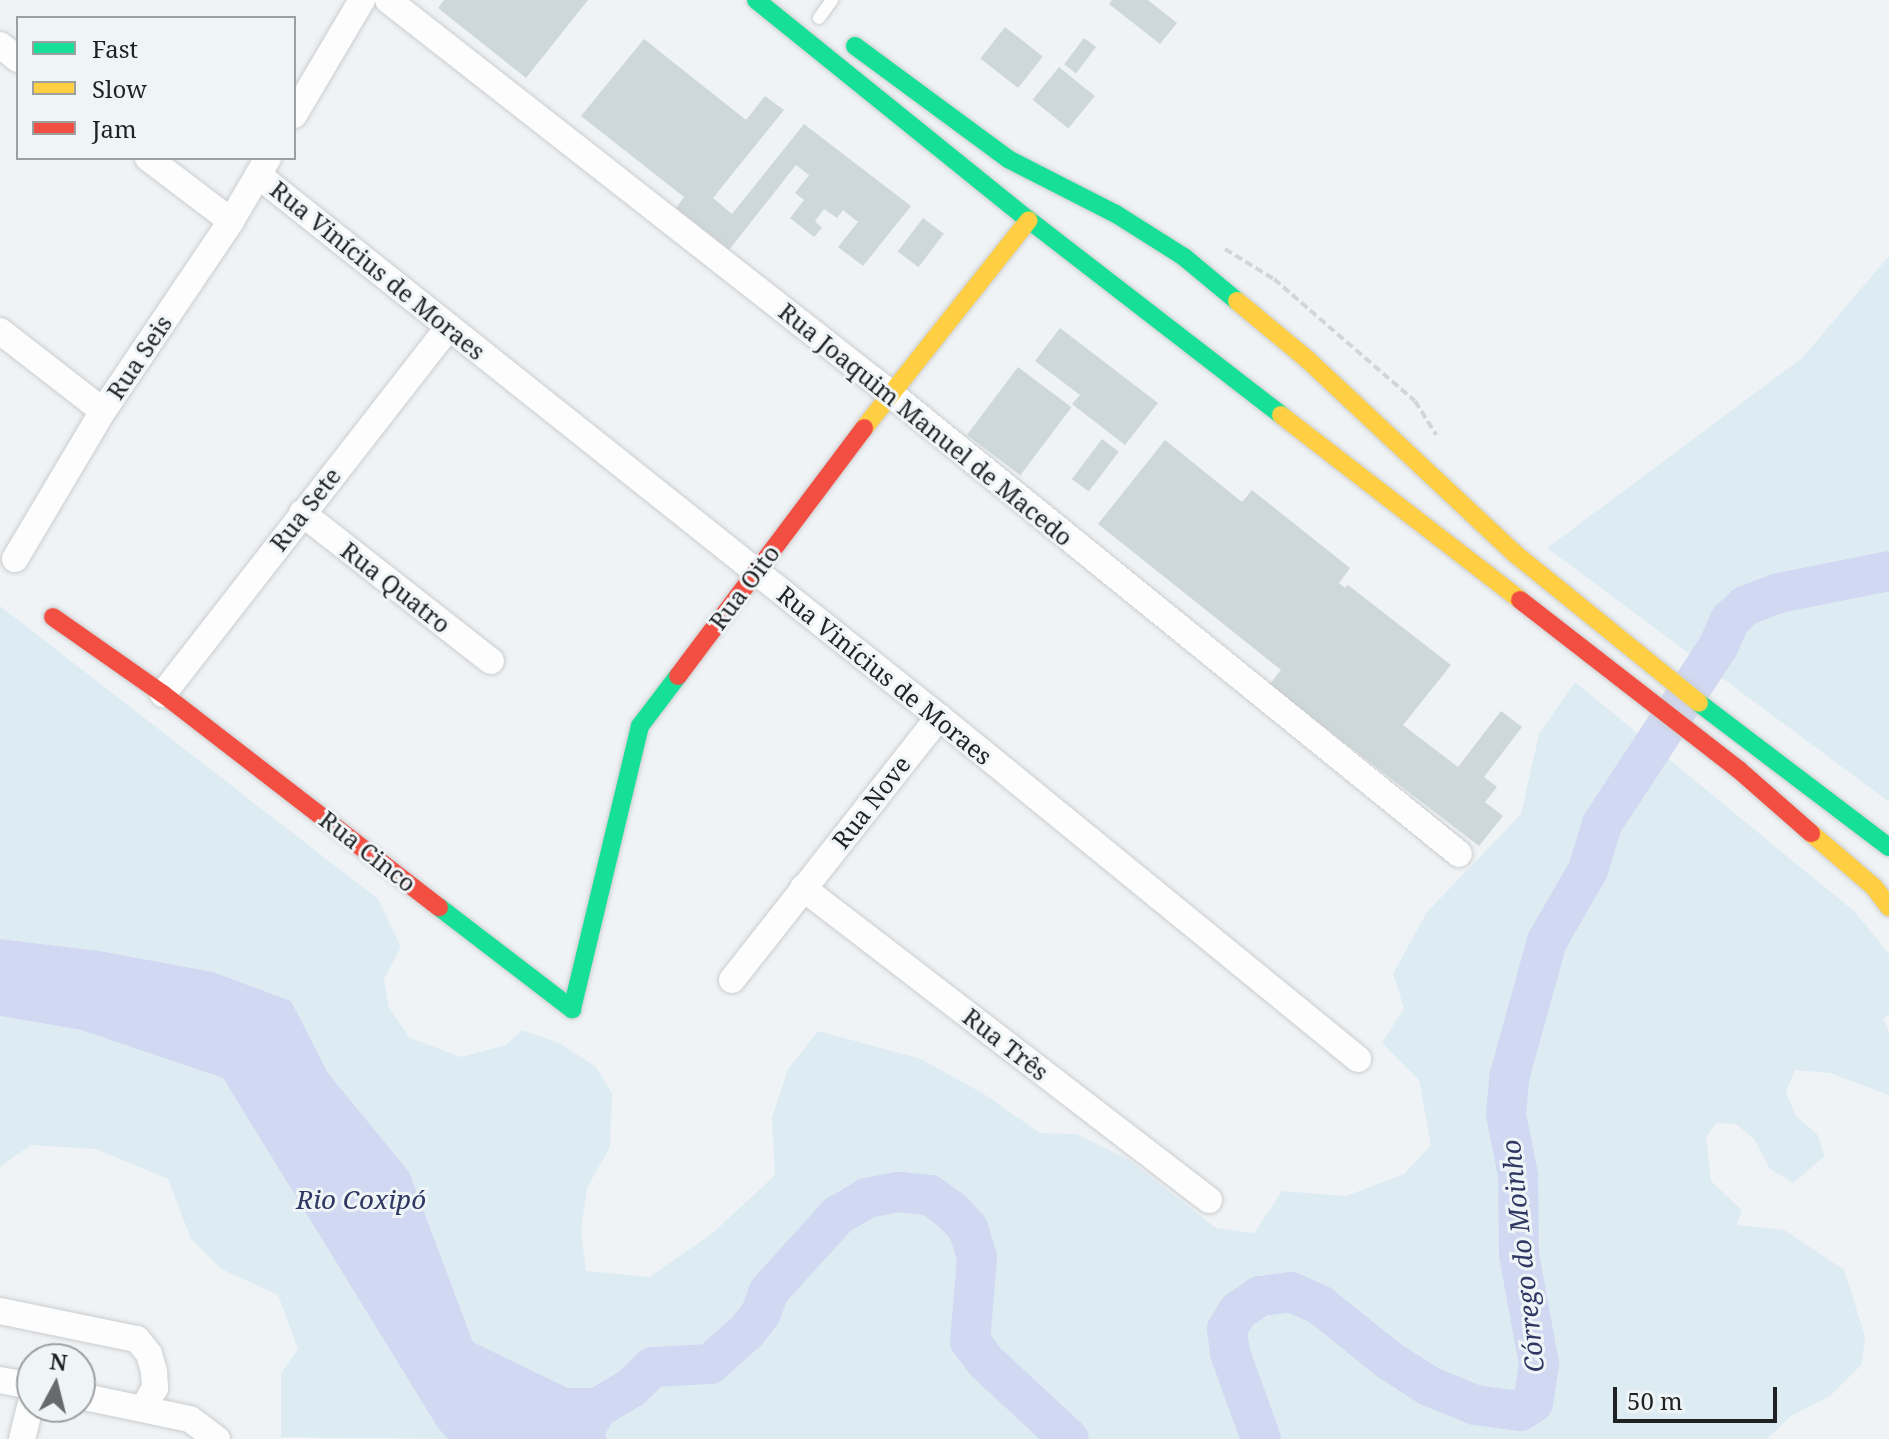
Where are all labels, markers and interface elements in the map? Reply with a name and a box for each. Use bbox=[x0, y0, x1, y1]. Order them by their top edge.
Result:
legend bbox=[16, 16, 296, 160]
text: Fast bbox=[92, 32, 138, 65]
text: Slow bbox=[92, 72, 147, 105]
text: Jam bbox=[92, 112, 137, 145]
street label: Rua Vinícius de Moraes bbox=[265, 175, 491, 365]
street label: Rua Joaquim Manuel de Macedo bbox=[773, 297, 1079, 551]
street label: Rua Seis bbox=[100, 310, 178, 404]
street label: Rua Sete bbox=[264, 462, 346, 556]
street label: Rua Quatro bbox=[336, 535, 456, 639]
street label: Rua Oito bbox=[703, 539, 785, 635]
street label: Rua Vinícius de Moraes bbox=[772, 580, 998, 770]
street label: Rua Nove bbox=[826, 750, 916, 854]
street label: Rua Cinco bbox=[314, 804, 422, 898]
street label: Rua Três bbox=[958, 1002, 1054, 1086]
water label: Córrego do Moinho bbox=[1495, 1138, 1551, 1374]
water label: Rio Coxipó bbox=[296, 1184, 426, 1216]
north arrow bbox=[16, 1343, 96, 1423]
text: N bbox=[48, 1345, 69, 1377]
scale bar bbox=[1617, 1371, 1781, 1421]
text: 50 m bbox=[1627, 1384, 1683, 1417]

